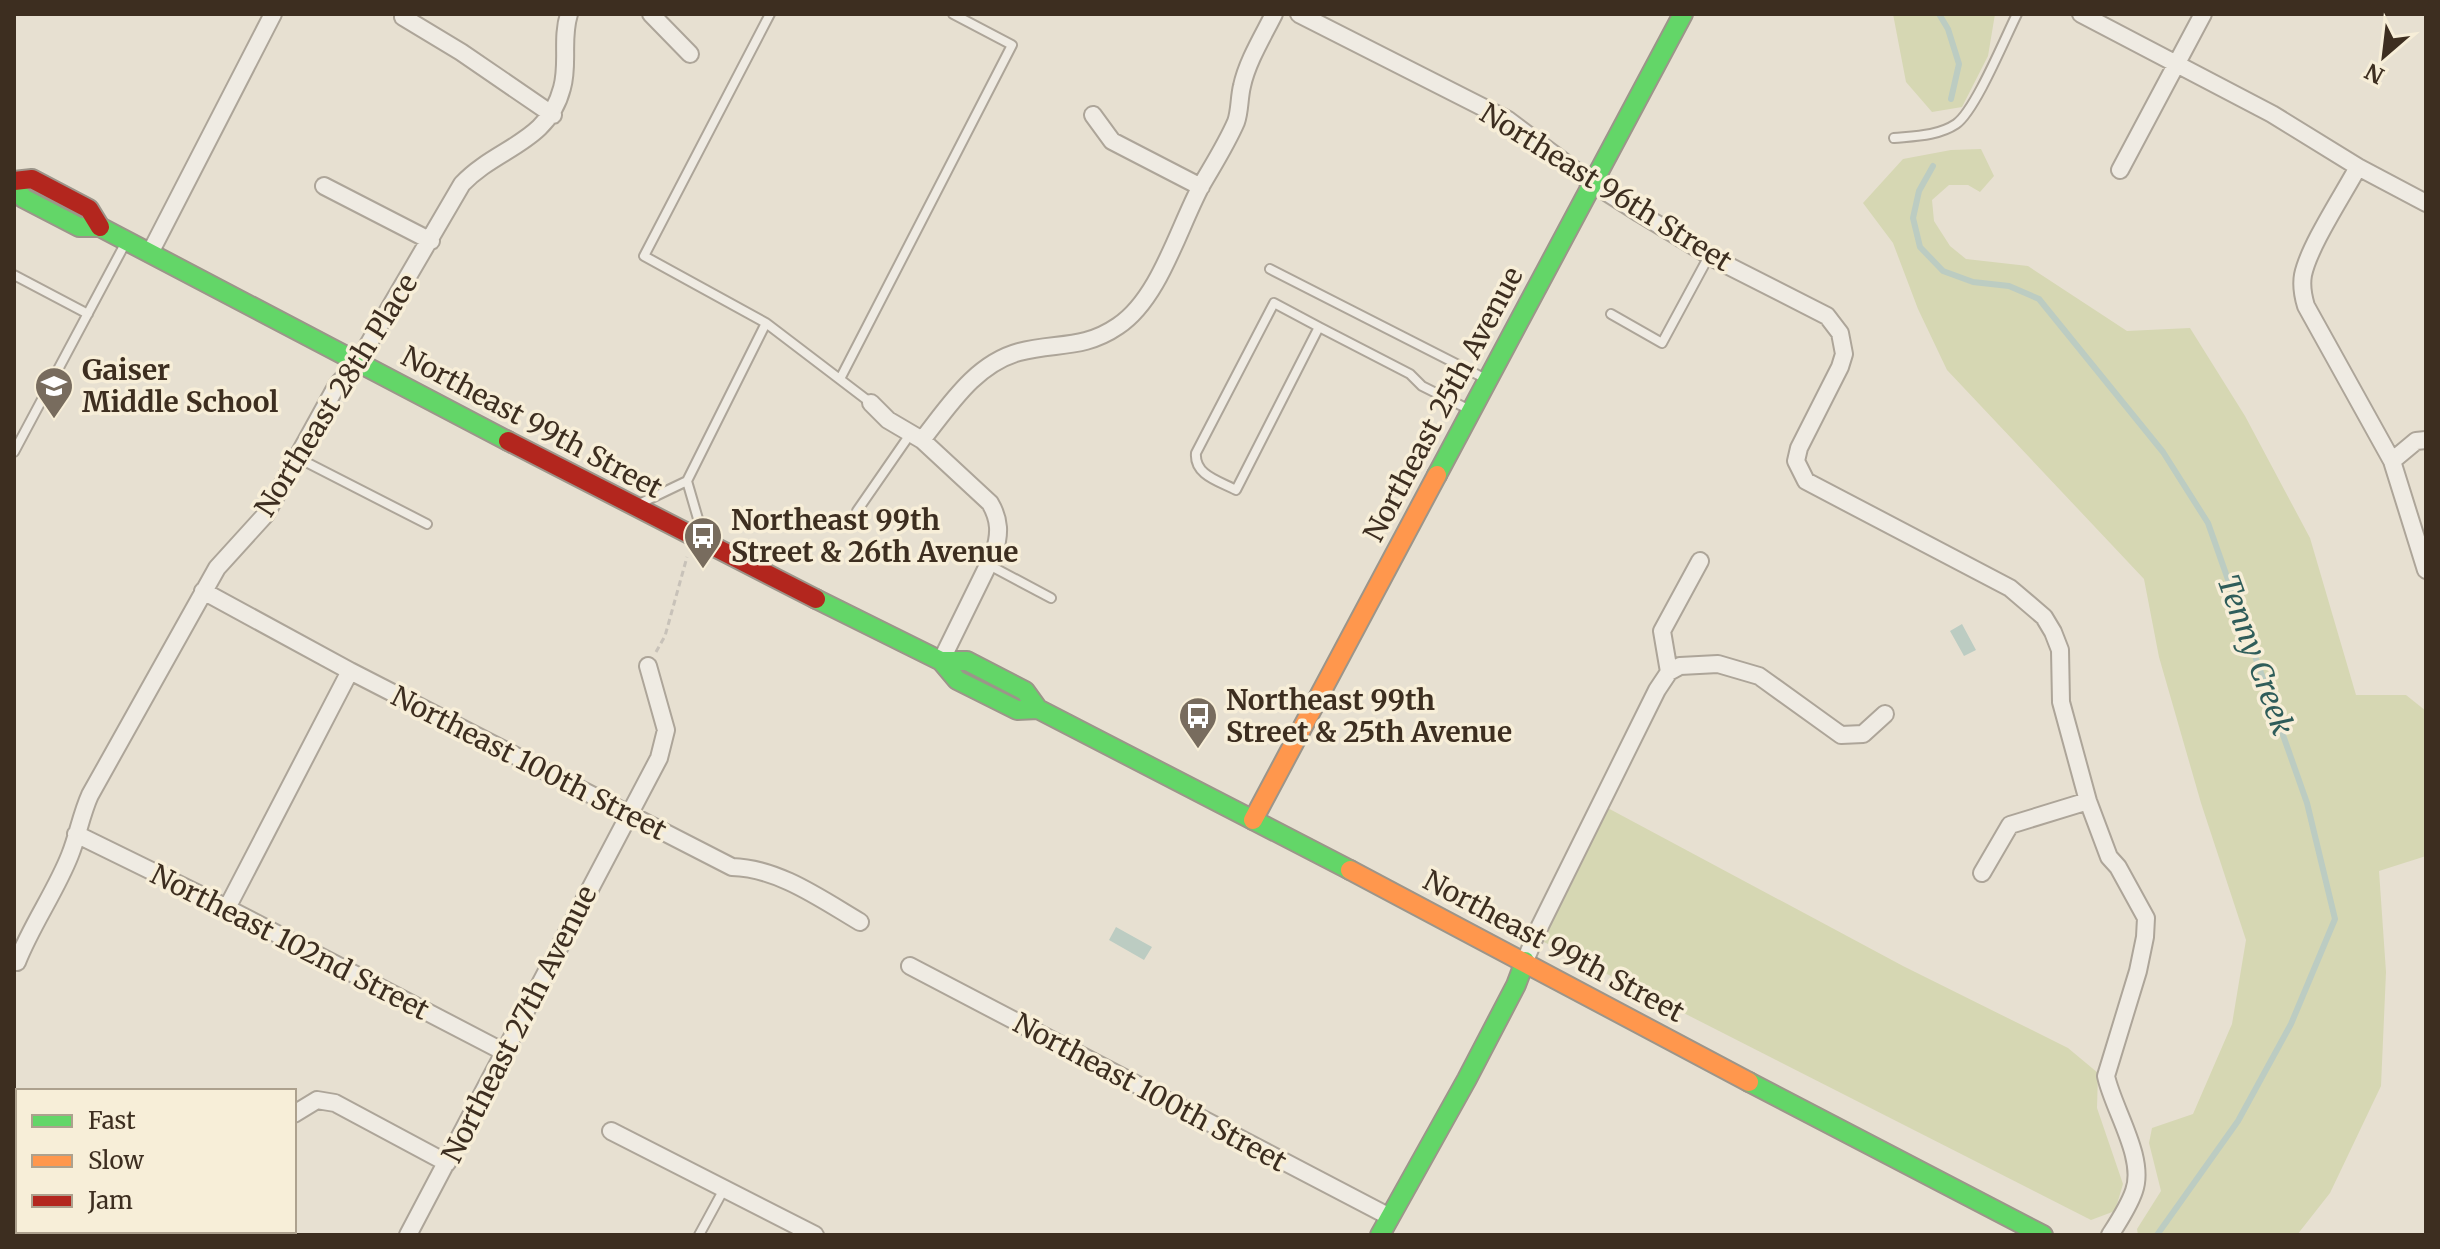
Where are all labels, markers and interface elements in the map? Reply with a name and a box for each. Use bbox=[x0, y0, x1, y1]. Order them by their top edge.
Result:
north arrow bbox=[2344, 16, 2424, 96]
text: N bbox=[2360, 57, 2389, 90]
street label: Northeast 96th Street bbox=[1473, 95, 1739, 279]
street label: Northeast 25th Avenue bbox=[1355, 261, 1531, 547]
street label: Northeast 28th Place bbox=[247, 267, 425, 523]
street label: Northeast 99th Street bbox=[395, 338, 669, 506]
place label: Gaiser Middle School bbox=[82, 352, 278, 420]
school or university icon: Gaiser Middle School bbox=[33, 365, 75, 420]
place label: Northeast 99th Street & 26th Avenue bbox=[731, 502, 1019, 570]
bus stop icon: Northeast 99th Street & 26th Avenue bbox=[682, 515, 724, 570]
water label: Tenny Creek bbox=[2209, 569, 2303, 740]
street label: Northeast 100th Street bbox=[385, 678, 673, 848]
place label: Northeast 99th Street & 25th Avenue bbox=[1226, 682, 1512, 750]
bus stop icon: Northeast 99th Street & 25th Avenue bbox=[1177, 695, 1219, 750]
street label: Northeast 102nd Street bbox=[145, 856, 435, 1028]
street label: Northeast 99th Street bbox=[1417, 862, 1691, 1030]
street label: Northeast 27th Avenue bbox=[434, 880, 604, 1168]
street label: Northeast 100th Street bbox=[1007, 1005, 1293, 1179]
legend bbox=[16, 1089, 296, 1233]
text: Fast bbox=[88, 1105, 136, 1136]
text: Slow bbox=[88, 1145, 144, 1176]
text: Jam bbox=[87, 1185, 133, 1216]

